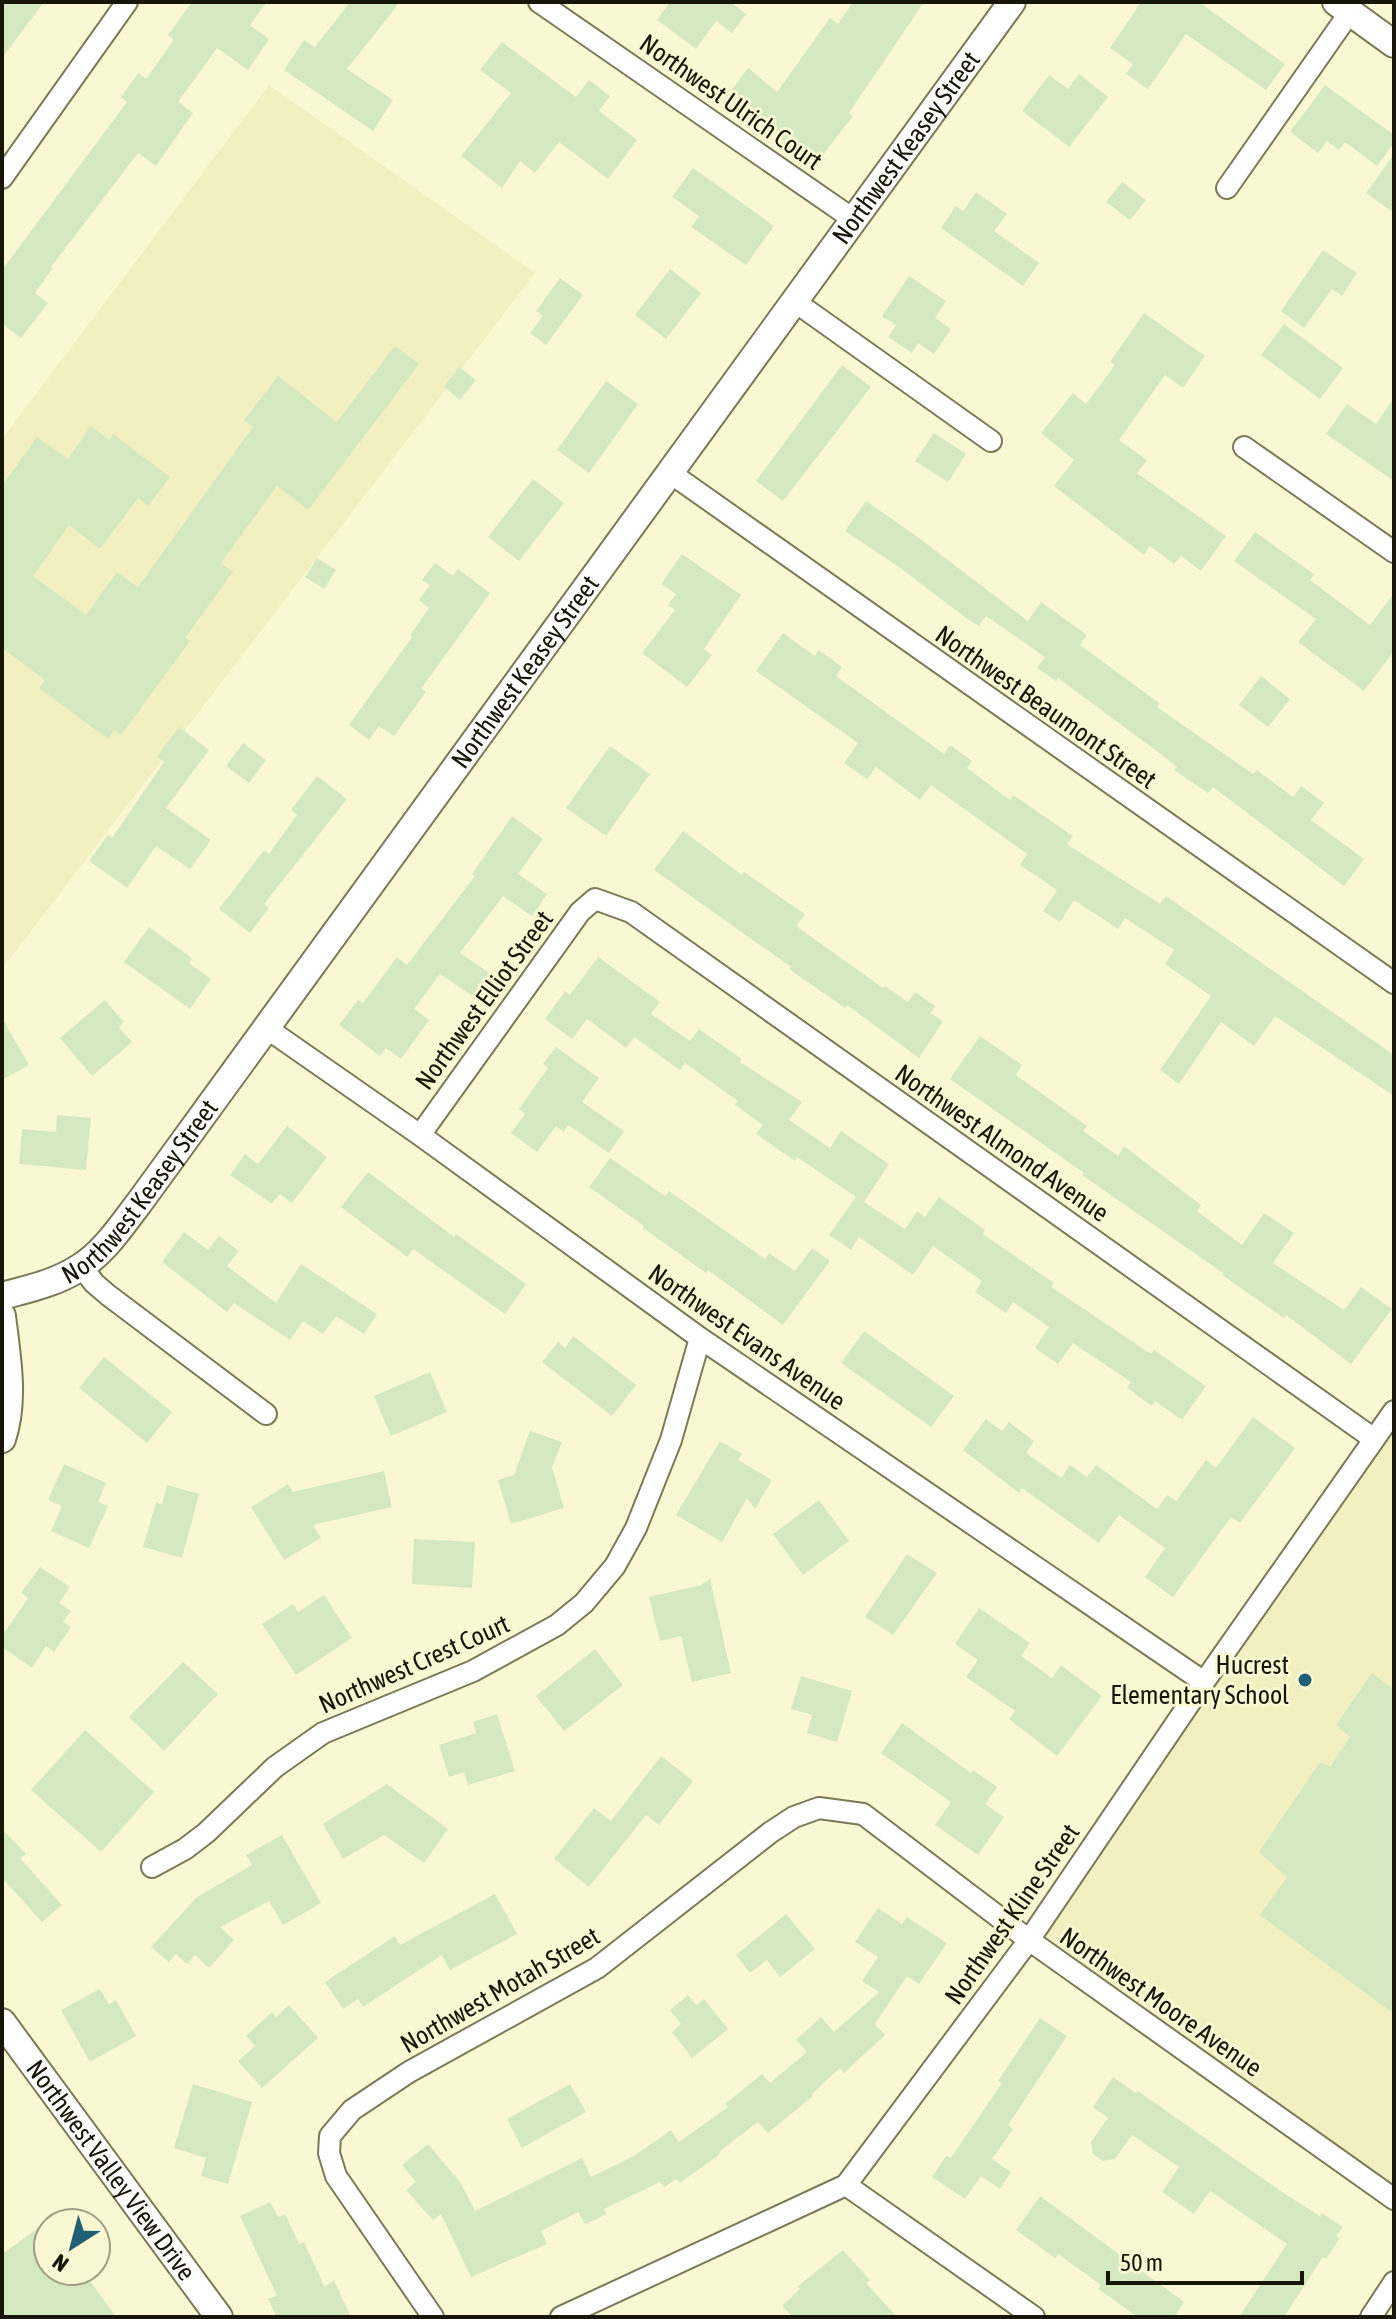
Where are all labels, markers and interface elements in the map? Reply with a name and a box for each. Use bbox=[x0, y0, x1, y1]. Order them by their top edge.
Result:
street label: Northwest Ulrich Court bbox=[634, 28, 828, 176]
street label: Northwest Keasey Street bbox=[826, 46, 986, 250]
street label: Northwest Keasey Street bbox=[445, 570, 605, 774]
street label: Northwest Beaumont Street bbox=[930, 619, 1162, 795]
street label: Northwest Elliot Street bbox=[409, 905, 559, 1095]
street label: Northwest Almond Avenue bbox=[890, 1058, 1114, 1228]
street label: Northwest Keasey Street bbox=[57, 1094, 224, 1290]
street label: Northwest Evans Avenue bbox=[643, 1258, 851, 1416]
street label: Northwest Crest Court bbox=[314, 1609, 514, 1719]
place label: Hucrest Elementary School bbox=[1110, 1650, 1289, 1710]
marker: Hucrest Elementary School bbox=[1296, 1671, 1314, 1689]
street label: Northwest Kline Street bbox=[939, 1818, 1085, 2010]
street label: Northwest Motah Street bbox=[395, 1921, 605, 2059]
street label: Northwest Moore Avenue bbox=[1054, 1921, 1268, 2083]
street label: Northwest Valley View Drive bbox=[19, 2053, 201, 2287]
north arrow bbox=[32, 2207, 112, 2287]
scale bar bbox=[1108, 2235, 1302, 2285]
text: 50 m bbox=[1120, 2249, 1163, 2276]

